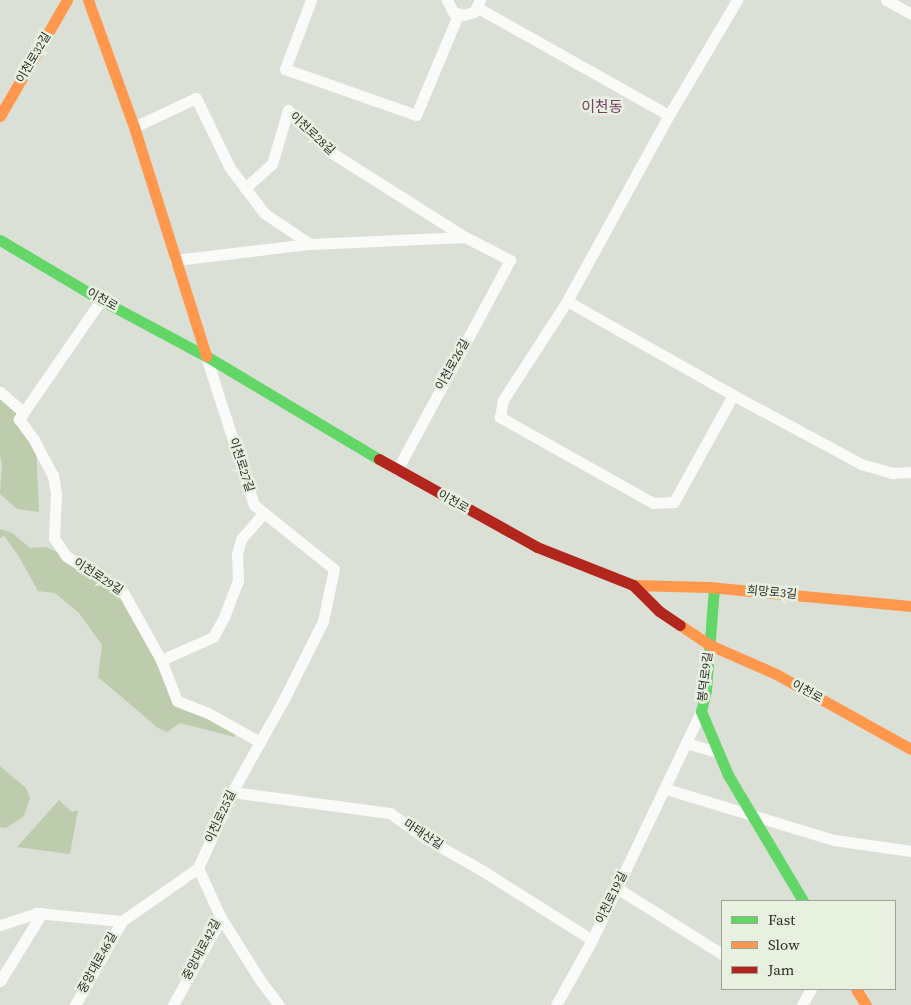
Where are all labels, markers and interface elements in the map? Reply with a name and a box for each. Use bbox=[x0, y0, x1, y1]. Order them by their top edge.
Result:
street label: 이천로32길 bbox=[14, 30, 54, 86]
district label: 이천동 bbox=[581, 98, 623, 116]
street label: 이천로28길 bbox=[287, 110, 337, 158]
street label: 이천로 bbox=[84, 286, 120, 314]
street label: 이천로26길 bbox=[433, 337, 473, 393]
street label: 이천로27길 bbox=[225, 436, 257, 494]
street label: 이천로 bbox=[435, 487, 471, 517]
street label: 이천로29길 bbox=[71, 556, 125, 598]
street label: 희망로3길 bbox=[746, 584, 798, 602]
street label: 봉덕로9길 bbox=[696, 651, 716, 703]
street label: 이천로 bbox=[789, 678, 825, 706]
street label: 이천로25길 bbox=[203, 789, 239, 845]
street label: 마태산길 bbox=[401, 817, 445, 853]
street label: 이천로19길 bbox=[593, 870, 631, 926]
legend bbox=[721, 900, 896, 990]
text: Fast bbox=[768, 909, 795, 930]
street label: 중앙대로42길 bbox=[180, 917, 224, 983]
street label: 중앙대로46길 bbox=[75, 930, 121, 996]
text: Slow bbox=[768, 934, 800, 955]
text: Jam bbox=[768, 959, 794, 980]

